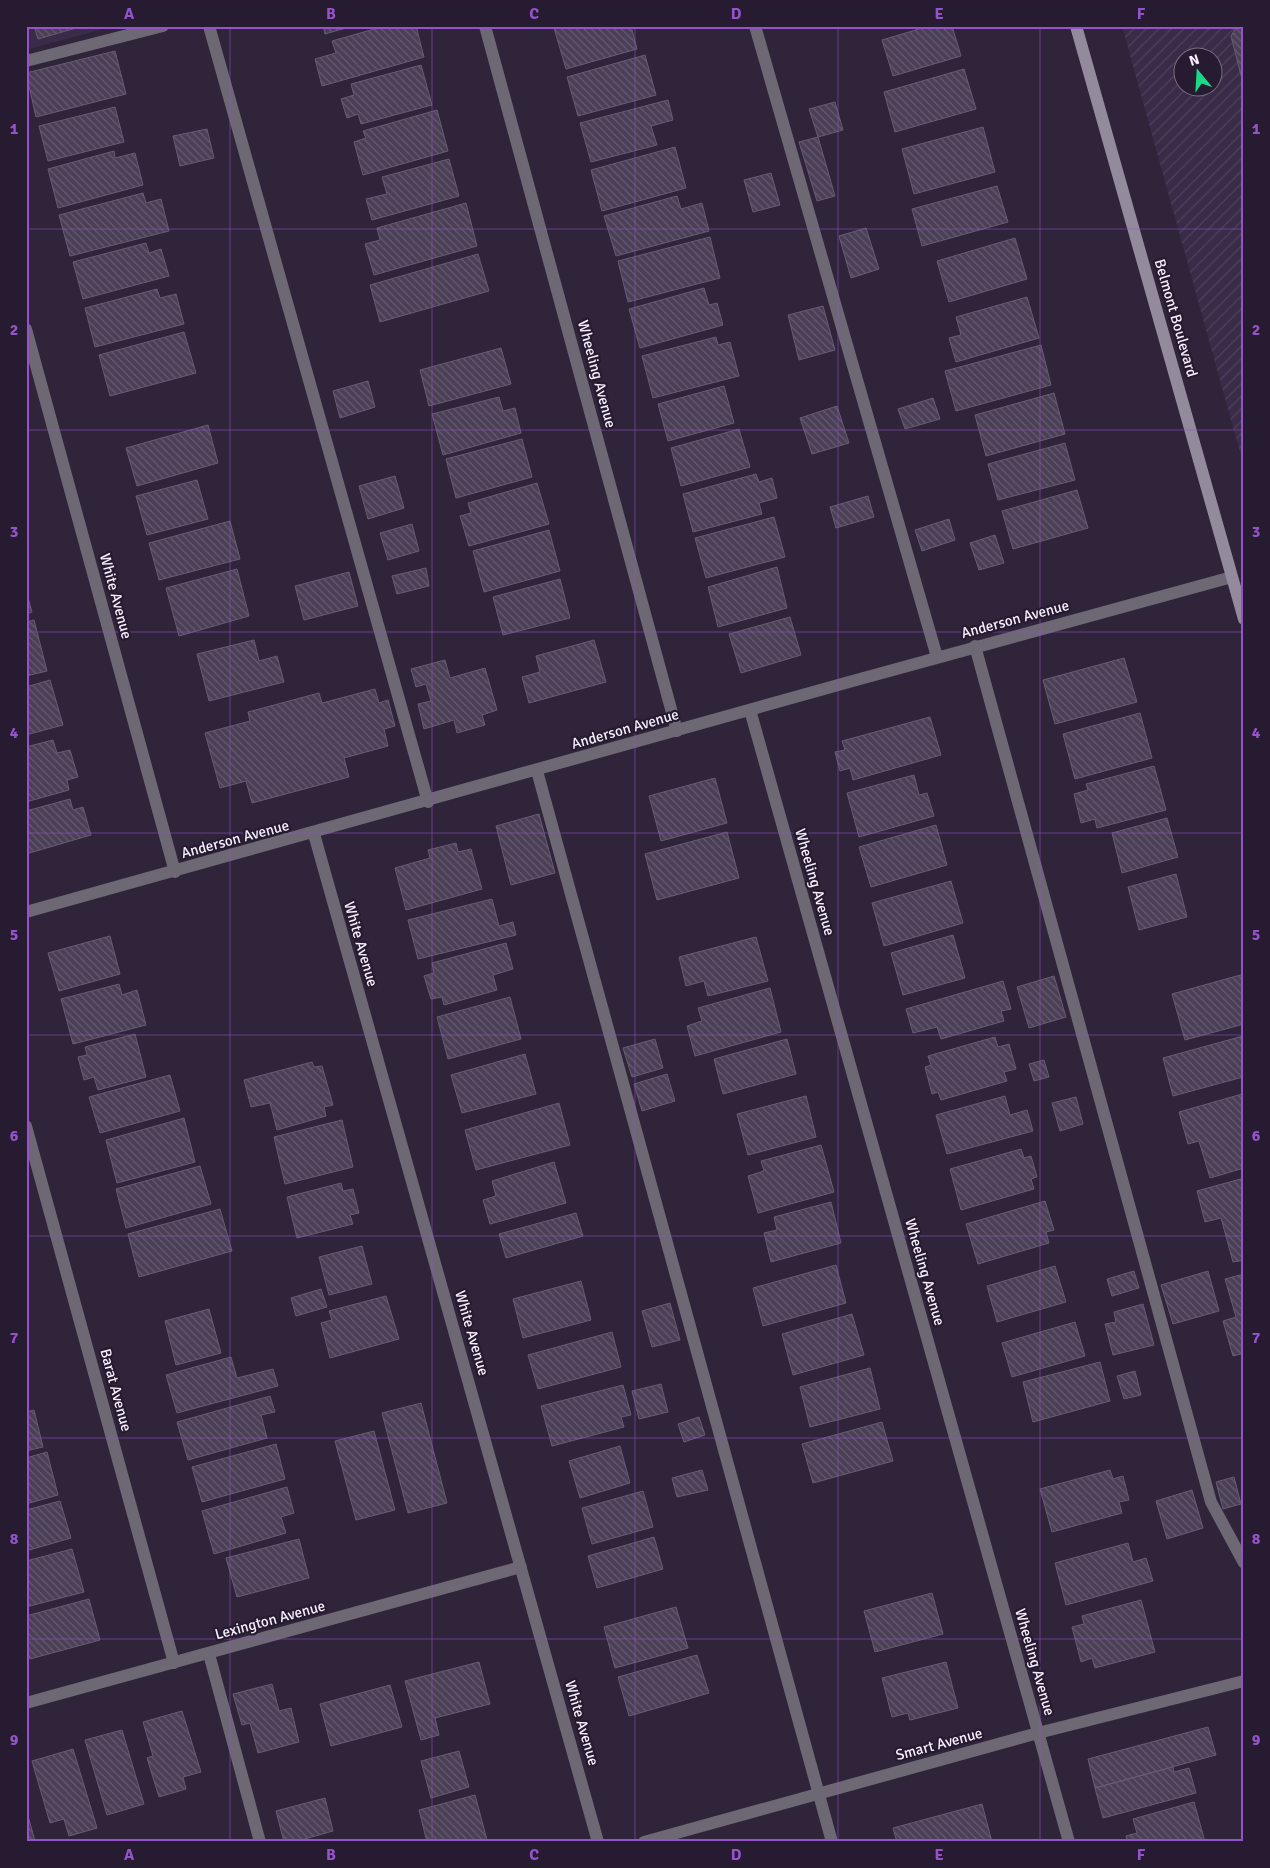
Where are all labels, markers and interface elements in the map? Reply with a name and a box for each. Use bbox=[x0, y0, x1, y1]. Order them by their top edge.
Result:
text: A bbox=[124, 4, 135, 24]
text: B bbox=[326, 4, 336, 24]
text: C bbox=[529, 4, 539, 24]
text: D bbox=[731, 4, 742, 24]
text: E bbox=[934, 4, 944, 24]
text: F bbox=[1137, 4, 1146, 24]
north arrow bbox=[1172, 48, 1222, 98]
text: N bbox=[1187, 51, 1201, 70]
text: 1 bbox=[10, 119, 19, 139]
text: 1 bbox=[1252, 119, 1261, 139]
street label: Belmont Boulevard bbox=[1151, 257, 1201, 379]
street label: Wheeling Avenue bbox=[574, 318, 620, 430]
text: 2 bbox=[10, 320, 18, 340]
text: 2 bbox=[1252, 320, 1260, 340]
text: 3 bbox=[10, 522, 18, 542]
text: 3 bbox=[1252, 522, 1260, 542]
street label: White Avenue bbox=[96, 551, 136, 641]
street label: Anderson Avenue bbox=[959, 596, 1071, 642]
street label: Anderson Avenue bbox=[569, 705, 681, 753]
text: 4 bbox=[10, 723, 19, 743]
text: 4 bbox=[1252, 723, 1261, 743]
street label: Anderson Avenue bbox=[179, 816, 291, 862]
street label: Wheeling Avenue bbox=[791, 826, 839, 938]
street label: White Avenue bbox=[340, 899, 382, 989]
text: 5 bbox=[10, 925, 18, 945]
text: 5 bbox=[1252, 925, 1260, 945]
text: 6 bbox=[10, 1126, 19, 1146]
text: 6 bbox=[1252, 1126, 1261, 1146]
street label: Wheeling Avenue bbox=[901, 1216, 949, 1328]
street label: White Avenue bbox=[451, 1288, 493, 1378]
text: 7 bbox=[10, 1328, 19, 1348]
text: 7 bbox=[1252, 1328, 1261, 1348]
street label: Barat Avenue bbox=[96, 1347, 136, 1433]
text: 8 bbox=[10, 1529, 19, 1549]
text: 8 bbox=[1252, 1529, 1261, 1549]
street label: Lexington Avenue bbox=[213, 1597, 327, 1643]
street label: Wheeling Avenue bbox=[1011, 1606, 1059, 1718]
street label: White Avenue bbox=[561, 1678, 603, 1768]
street label: Smart Avenue bbox=[894, 1724, 984, 1764]
text: 9 bbox=[10, 1730, 19, 1750]
text: 9 bbox=[1252, 1730, 1261, 1750]
text: A bbox=[124, 1845, 135, 1865]
text: B bbox=[326, 1845, 336, 1865]
text: C bbox=[529, 1845, 539, 1865]
text: D bbox=[731, 1845, 742, 1865]
text: E bbox=[934, 1845, 944, 1865]
text: F bbox=[1137, 1845, 1146, 1865]

